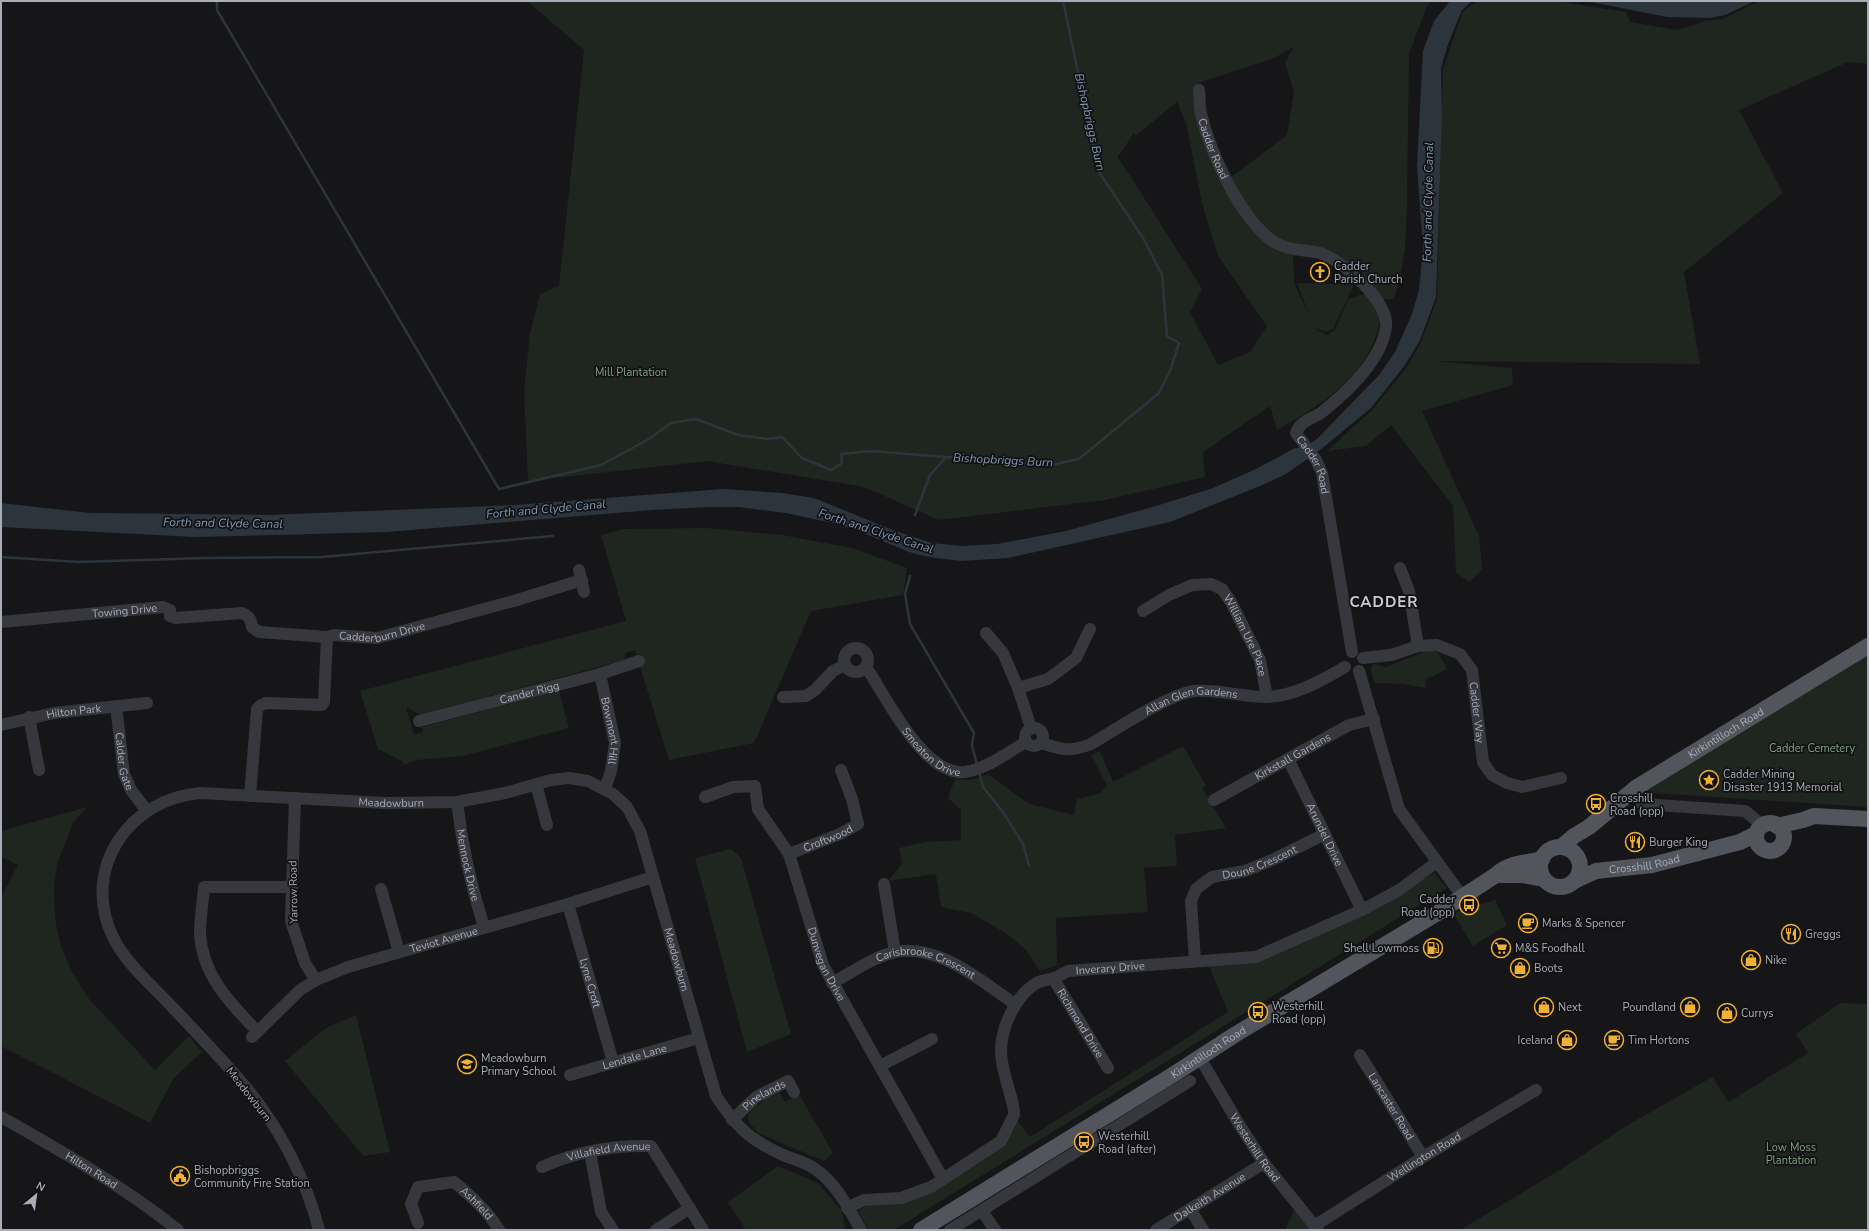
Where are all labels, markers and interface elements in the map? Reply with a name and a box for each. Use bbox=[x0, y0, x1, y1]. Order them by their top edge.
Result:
water label: Bishopbriggs Burn bbox=[1071, 71, 1109, 173]
street label: Cadder Road bbox=[1194, 116, 1232, 182]
water label: Forth and Clyde Canal bbox=[1419, 141, 1437, 262]
place label: Cadder Parish Church bbox=[1334, 259, 1402, 287]
church icon: Cadder Parish Church bbox=[1309, 261, 1331, 283]
park label: Mill Plantation bbox=[595, 365, 667, 380]
street label: Cadder Road bbox=[1292, 433, 1332, 495]
water label: Bishopbriggs Burn bbox=[953, 449, 1054, 471]
water label: Forth and Clyde Canal bbox=[486, 496, 607, 522]
water label: Forth and Clyde Canal bbox=[816, 505, 936, 557]
water label: Forth and Clyde Canal bbox=[163, 514, 284, 532]
street label: William Ure Place bbox=[1220, 591, 1270, 678]
district label: CADDER bbox=[1349, 592, 1419, 612]
street label: Towing Drive bbox=[91, 601, 158, 622]
street label: Cadderburn Drive bbox=[338, 618, 427, 646]
street label: Cander Rigg bbox=[498, 678, 561, 708]
street label: Cadder Way bbox=[1465, 681, 1488, 744]
street label: Allan Glen Gardens bbox=[1142, 684, 1238, 719]
street label: Bowmont Hill bbox=[597, 696, 622, 766]
street label: Hilton Park bbox=[45, 701, 102, 723]
street label: Kirkintilloch Road bbox=[1685, 704, 1767, 762]
street label: Smeaton Drive bbox=[898, 724, 961, 780]
street label: Kirkstall Gardens bbox=[1252, 730, 1334, 784]
street label: Calder Gate bbox=[111, 732, 137, 793]
park label: Cadder Cemetery bbox=[1769, 741, 1855, 756]
place label: Cadder Mining Disaster 1913 Memorial bbox=[1723, 767, 1843, 795]
place icon: Cadder Mining Disaster 1913 Memorial bbox=[1698, 769, 1720, 791]
place label: Crosshill Road (opp) bbox=[1610, 791, 1664, 819]
bus stop icon: Crosshill Road (opp) bbox=[1585, 793, 1607, 815]
street label: Meadowburn bbox=[358, 795, 424, 811]
street label: Arundel Drive bbox=[1303, 800, 1346, 869]
street label: Croftwood bbox=[801, 821, 856, 856]
street label: Mennock Drive bbox=[453, 828, 483, 903]
restaurant icon: Burger King bbox=[1624, 831, 1646, 853]
place label: Burger King bbox=[1649, 835, 1708, 850]
street label: Doune Crescent bbox=[1221, 842, 1300, 883]
street label: Crosshill Road bbox=[1608, 851, 1682, 878]
street label: Yarrow Road bbox=[285, 860, 302, 925]
place label: Cadder Road (opp) bbox=[1401, 892, 1455, 920]
bus stop icon: Cadder Road (opp) bbox=[1458, 894, 1480, 916]
cafe icon: Marks & Spencer bbox=[1517, 912, 1539, 934]
place label: Marks & Spencer bbox=[1542, 916, 1625, 931]
street label: Teviot Avenue bbox=[408, 923, 480, 957]
restaurant icon: Greggs bbox=[1780, 923, 1802, 945]
street label: Dunvegan Drive bbox=[804, 925, 849, 1004]
street label: Meadowburn bbox=[660, 926, 693, 993]
place label: Greggs bbox=[1805, 927, 1841, 942]
fuel station icon: Shell Lowmoss bbox=[1422, 937, 1444, 959]
supermarket icon: M&S Foodhall bbox=[1490, 937, 1512, 959]
place label: Shell Lowmoss bbox=[1343, 941, 1419, 956]
place label: M&S Foodhall bbox=[1515, 941, 1585, 956]
street label: Carisbrooke Crescent bbox=[873, 944, 978, 982]
shop icon: Nike bbox=[1740, 949, 1762, 971]
place label: Nike bbox=[1765, 953, 1787, 968]
street label: Lyne Croft bbox=[576, 957, 604, 1010]
shop icon: Boots bbox=[1509, 957, 1531, 979]
street label: Inverary Drive bbox=[1075, 958, 1145, 978]
place label: Boots bbox=[1534, 961, 1563, 976]
street label: Richmond Drive bbox=[1053, 986, 1107, 1061]
shop icon: Next bbox=[1533, 996, 1555, 1018]
shop icon: Poundland bbox=[1679, 996, 1701, 1018]
place label: Westerhill Road (opp) bbox=[1272, 999, 1326, 1027]
place label: Next bbox=[1558, 1000, 1582, 1015]
place label: Poundland bbox=[1623, 1000, 1676, 1015]
bus stop icon: Westerhill Road (opp) bbox=[1247, 1001, 1269, 1023]
shop icon: Currys bbox=[1716, 1002, 1738, 1024]
place label: Currys bbox=[1741, 1006, 1774, 1021]
street label: Kirkintilloch Road bbox=[1168, 1023, 1249, 1082]
shop icon: Iceland bbox=[1556, 1029, 1578, 1051]
cafe icon: Tim Hortons bbox=[1603, 1029, 1625, 1051]
place label: Iceland bbox=[1518, 1033, 1553, 1048]
place label: Tim Hortons bbox=[1628, 1033, 1690, 1048]
street label: Lendale Lane bbox=[601, 1041, 669, 1073]
place label: Meadowburn Primary School bbox=[481, 1051, 557, 1079]
school or university icon: Meadowburn Primary School bbox=[456, 1053, 478, 1075]
street label: Meadowburn bbox=[223, 1064, 275, 1125]
street label: Lancaster Road bbox=[1365, 1070, 1418, 1143]
street label: Pinelands bbox=[739, 1076, 788, 1114]
street label: Westerhill Road bbox=[1226, 1111, 1283, 1185]
place label: Westerhill Road (after) bbox=[1098, 1129, 1156, 1157]
street label: Wellington Road bbox=[1385, 1129, 1464, 1186]
bus stop icon: Westerhill Road (after) bbox=[1073, 1131, 1095, 1153]
street label: Villafield Avenue bbox=[564, 1139, 651, 1165]
park label: Low Moss Plantation bbox=[1766, 1140, 1816, 1168]
street label: Hilton Road bbox=[63, 1149, 120, 1192]
place label: Bishopbriggs Community Fire Station bbox=[194, 1163, 310, 1191]
public building icon: Bishopbriggs Community Fire Station bbox=[169, 1165, 191, 1187]
street label: Dalkeith Avenue bbox=[1171, 1169, 1248, 1225]
north arrow bbox=[16, 1175, 56, 1215]
text: N bbox=[33, 1178, 48, 1195]
street label: Ashfield bbox=[457, 1183, 496, 1223]

